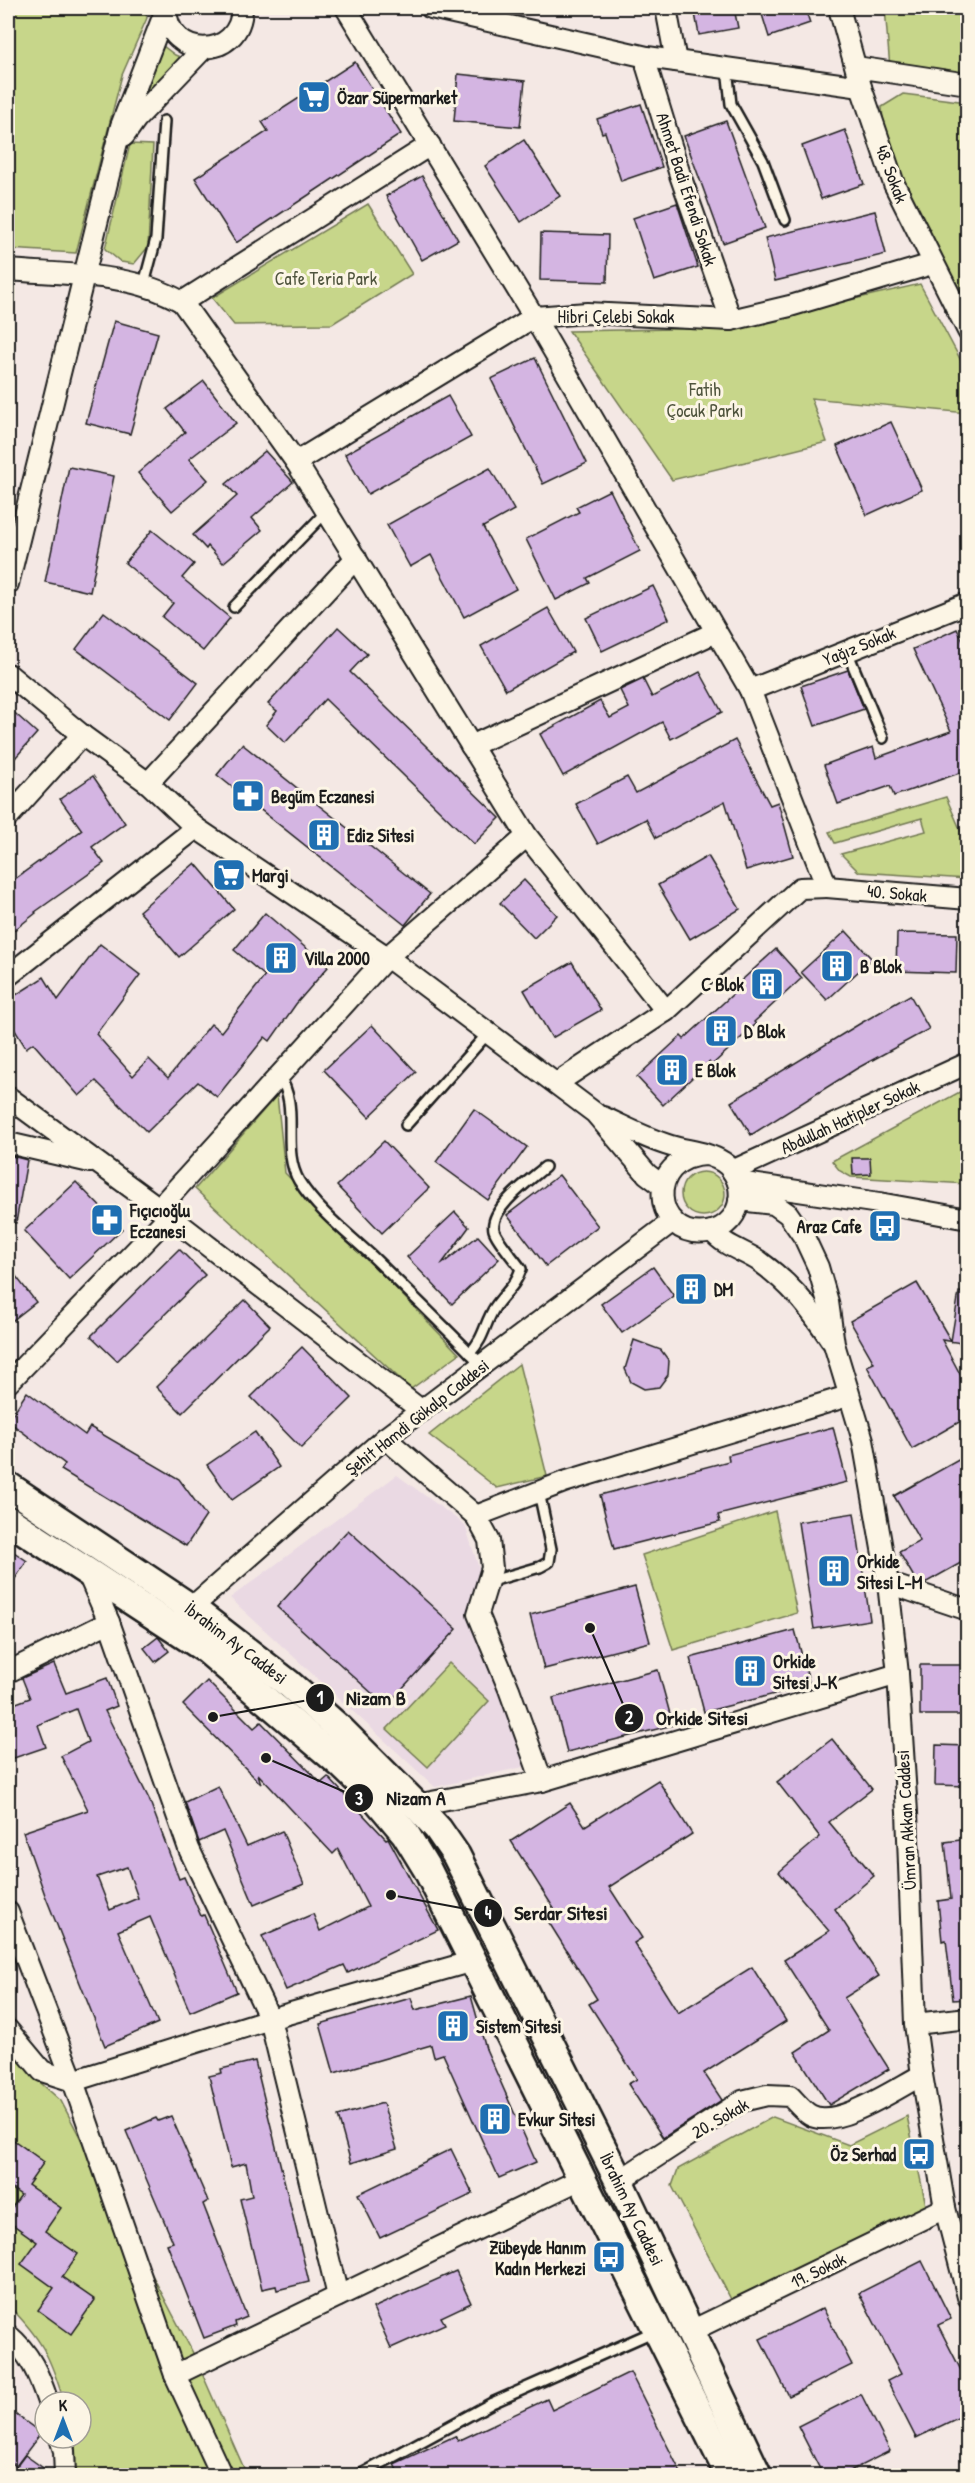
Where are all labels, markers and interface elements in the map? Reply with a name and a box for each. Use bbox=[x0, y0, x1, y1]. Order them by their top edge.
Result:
supermarket icon: Özar Süpermarket bbox=[296, 79, 332, 115]
place label: Özar Süpermarket bbox=[337, 85, 458, 111]
street label: Ahmet Badi Efendi Sokak bbox=[650, 109, 724, 269]
street label: 48. Sokak bbox=[870, 141, 915, 207]
park label: Cafe Teria Park bbox=[275, 266, 378, 291]
street label: Hibri Çelebi Sokak bbox=[557, 304, 675, 329]
park label: Fatih Çocuk Parkı bbox=[666, 377, 744, 423]
street label: Yağız Sokak bbox=[819, 620, 900, 672]
pharmacy icon: Begüm Eczanesi bbox=[230, 778, 266, 814]
place label: Begüm Eczanesi bbox=[271, 784, 375, 810]
building icon: Ediz Sitesi bbox=[306, 817, 342, 853]
place label: Ediz Sitesi bbox=[347, 823, 414, 848]
supermarket icon: Margi bbox=[211, 857, 247, 893]
place label: Margi bbox=[252, 863, 289, 889]
street label: 40. Sokak bbox=[866, 878, 929, 908]
building icon: Villa 2000 bbox=[263, 940, 299, 976]
place label: Villa 2000 bbox=[304, 946, 370, 971]
building icon: B Blok bbox=[819, 948, 855, 984]
place label: B Blok bbox=[860, 954, 902, 979]
building icon: C Blok bbox=[749, 966, 785, 1002]
place label: C Blok bbox=[701, 972, 745, 997]
building icon: D Blok bbox=[703, 1013, 739, 1049]
place label: D Blok bbox=[744, 1019, 786, 1044]
building icon: E Blok bbox=[654, 1052, 690, 1088]
place label: E Blok bbox=[695, 1058, 736, 1083]
street label: Abdullah Hatipler Sokak bbox=[776, 1074, 924, 1160]
place label: Fıçıcıoğlu Eczanesi bbox=[129, 1198, 191, 1244]
pharmacy icon: Fıçıcıoğlu Eczanesi bbox=[89, 1202, 125, 1238]
bus stop icon: Araz Cafe bbox=[867, 1208, 903, 1244]
place label: Araz Cafe bbox=[797, 1214, 863, 1239]
building icon: DM bbox=[673, 1271, 709, 1307]
place label: DM bbox=[714, 1277, 734, 1302]
street label: Şehit Hamdi Gökalp Caddesi bbox=[340, 1353, 494, 1481]
place label: Orkide Sitesi L-M bbox=[857, 1549, 923, 1595]
building icon: Orkide Sitesi L-M bbox=[816, 1553, 852, 1589]
street label: İbrahim Ay Caddesi bbox=[179, 1596, 293, 1690]
place label: Orkide Sitesi J-K bbox=[773, 1649, 838, 1695]
building icon: Orkide Sitesi J-K bbox=[732, 1653, 768, 1689]
callout: Nizam B bbox=[305, 1679, 418, 1717]
text: Nizam B bbox=[346, 1684, 406, 1711]
text: 1 bbox=[317, 1685, 324, 1710]
callout: Orkide Sitesi bbox=[614, 1699, 760, 1737]
text: Orkide Sitesi bbox=[656, 1704, 748, 1731]
text: 2 bbox=[625, 1705, 634, 1730]
street label: Ümran Akkan Caddesi bbox=[890, 1749, 922, 1891]
callout: Nizam A bbox=[344, 1779, 458, 1817]
text: Nizam A bbox=[386, 1784, 446, 1811]
text: 3 bbox=[355, 1786, 363, 1811]
callout: Serdar Sitesi bbox=[473, 1894, 620, 1932]
text: Serdar Sitesi bbox=[514, 1899, 608, 1926]
text: 4 bbox=[485, 1900, 492, 1925]
building icon: Sistem Sitesi bbox=[435, 2008, 471, 2044]
place label: Sistem Sitesi bbox=[476, 2014, 562, 2039]
street label: 20. Sokak bbox=[687, 2091, 754, 2144]
building icon: Evkur Sitesi bbox=[477, 2101, 513, 2137]
place label: Evkur Sitesi bbox=[518, 2107, 596, 2132]
bus stop icon: Öz Serhad bbox=[901, 2136, 937, 2172]
place label: Öz Serhad bbox=[830, 2142, 896, 2167]
street label: İbrahim Ay Caddesi bbox=[594, 2148, 670, 2270]
place label: Zübeyde Hanım Kadın Merkezi bbox=[489, 2235, 586, 2281]
bus stop icon: Zübeyde Hanım Kadın Merkezi bbox=[591, 2239, 627, 2275]
street label: 19. Sokak bbox=[786, 2246, 850, 2294]
north arrow bbox=[33, 2390, 93, 2450]
text: K bbox=[59, 2394, 68, 2416]

